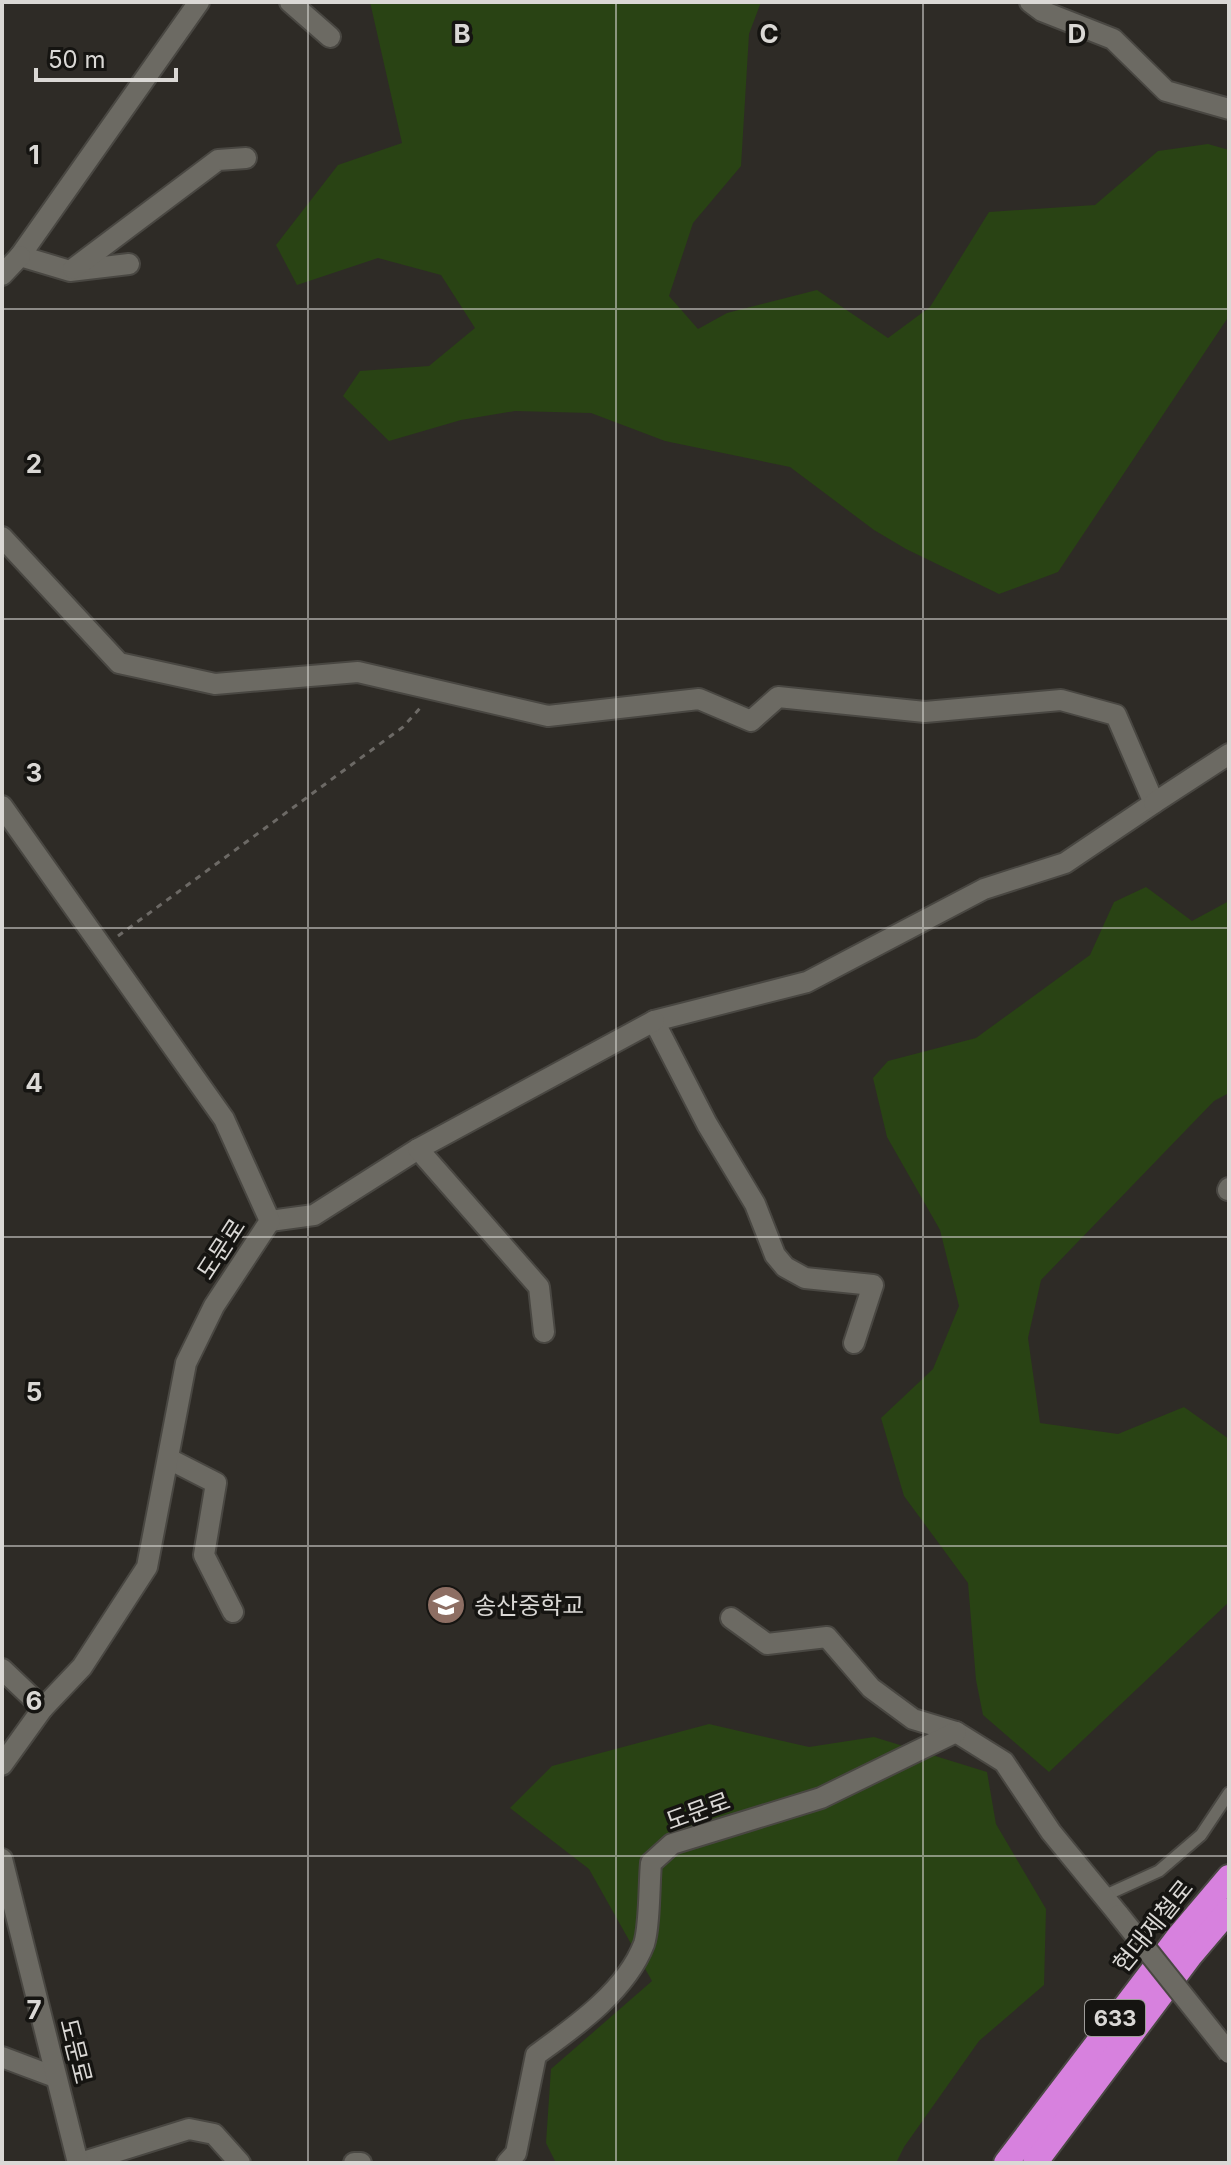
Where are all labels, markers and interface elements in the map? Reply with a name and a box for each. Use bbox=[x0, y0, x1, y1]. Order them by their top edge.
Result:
text: B bbox=[453, 18, 471, 49]
text: C bbox=[759, 18, 779, 49]
text: D bbox=[1068, 18, 1086, 49]
scale bar bbox=[36, 32, 176, 82]
text: 50 m bbox=[48, 45, 106, 74]
text: 1 bbox=[28, 139, 40, 170]
text: 2 bbox=[26, 448, 42, 479]
text: 3 bbox=[26, 757, 42, 788]
text: 4 bbox=[25, 1067, 43, 1098]
street label: 도문로 bbox=[191, 1213, 251, 1285]
text: 5 bbox=[26, 1376, 42, 1407]
school or university icon: 송산중학교 bbox=[425, 1584, 467, 1626]
place label: 송산중학교 bbox=[474, 1591, 584, 1620]
text: 6 bbox=[26, 1685, 42, 1716]
street label: 도문로 bbox=[662, 1786, 734, 1836]
street label: 현대제철로 bbox=[1107, 1874, 1199, 1978]
text: 7 bbox=[26, 1994, 42, 2025]
road number: 633 bbox=[1085, 2000, 1145, 2036]
street label: 도문로 bbox=[54, 2015, 98, 2087]

